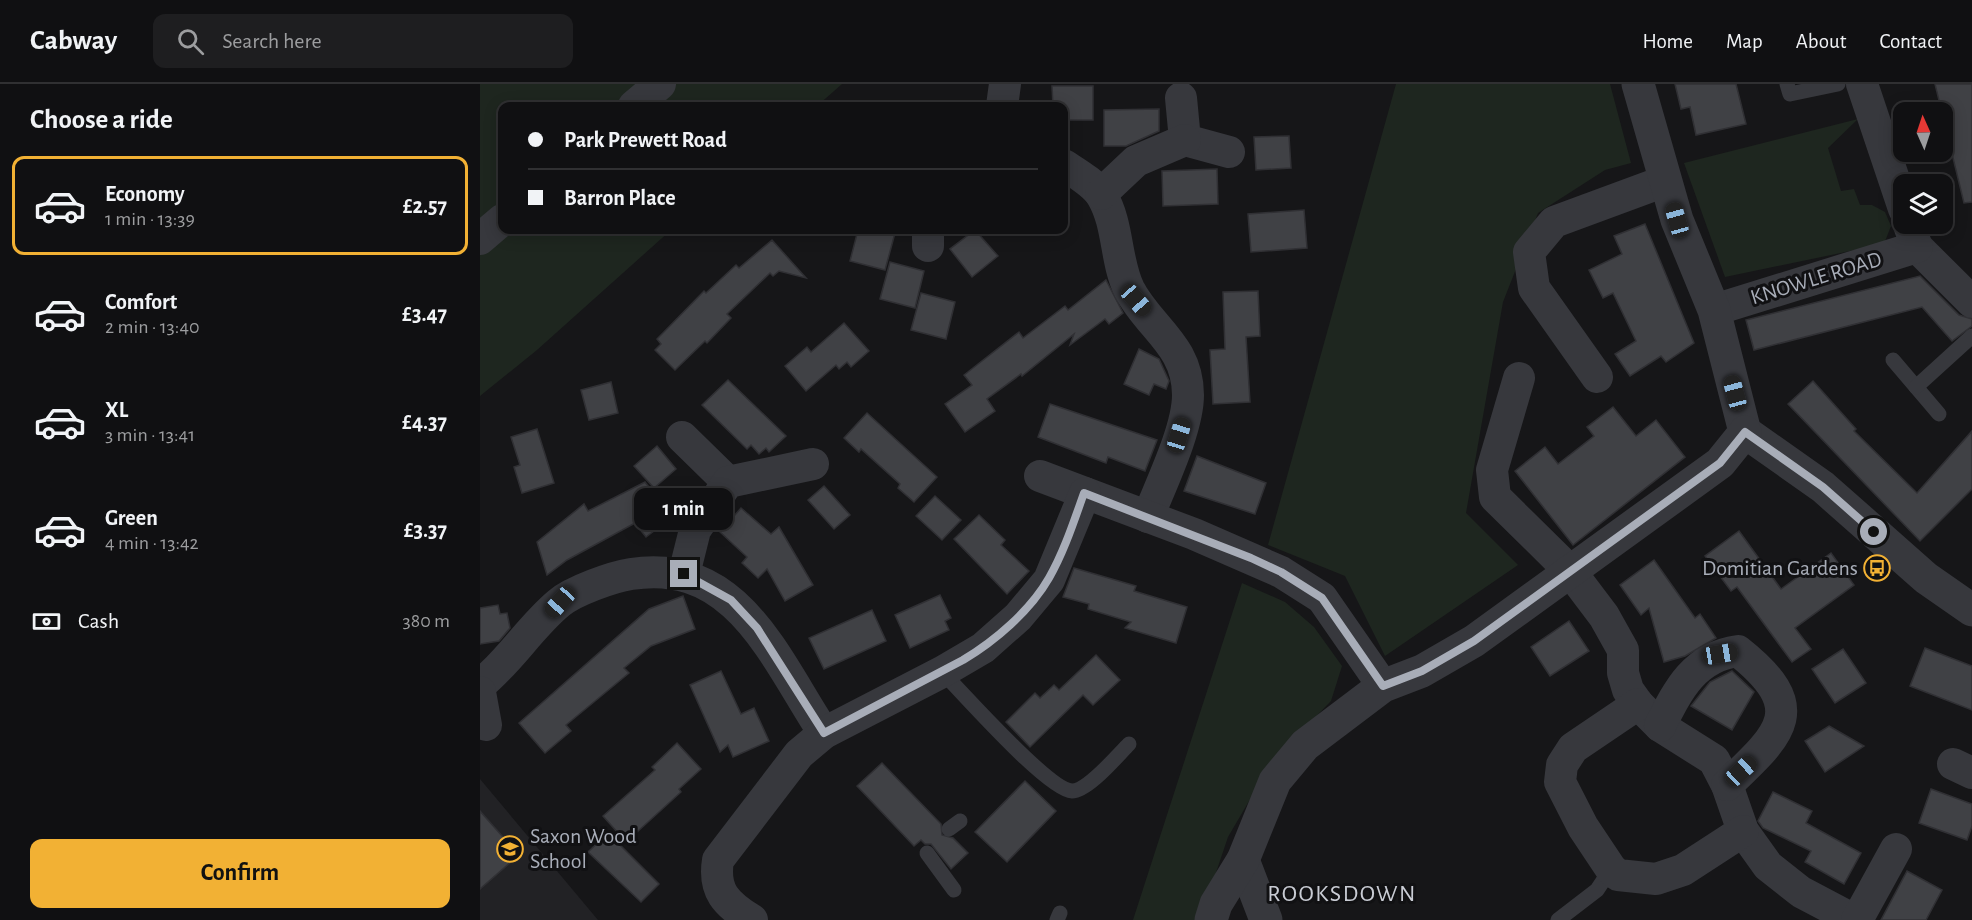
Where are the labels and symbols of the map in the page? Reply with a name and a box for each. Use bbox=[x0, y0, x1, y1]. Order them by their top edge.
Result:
north arrow bbox=[1893, 102, 1953, 162]
car bbox=[1663, 200, 1691, 240]
street label: KNOWLE ROAD bbox=[1748, 248, 1884, 308]
car bbox=[1117, 281, 1155, 319]
car bbox=[1722, 373, 1748, 413]
car bbox=[1165, 415, 1193, 455]
callout: 1 min bbox=[634, 487, 734, 529]
route start bbox=[1860, 518, 1887, 545]
bus stop icon: Domitian Gardens bbox=[1862, 553, 1892, 583]
place label: Domitian Gardens bbox=[1702, 557, 1858, 579]
route end bbox=[670, 560, 697, 587]
car bbox=[541, 583, 579, 621]
car bbox=[1701, 642, 1739, 666]
car bbox=[1722, 752, 1760, 790]
place label: Saxon Wood School bbox=[530, 825, 637, 872]
school or university icon: Saxon Wood School bbox=[495, 834, 525, 864]
district label: ROOKSDOWN bbox=[1267, 882, 1417, 906]

